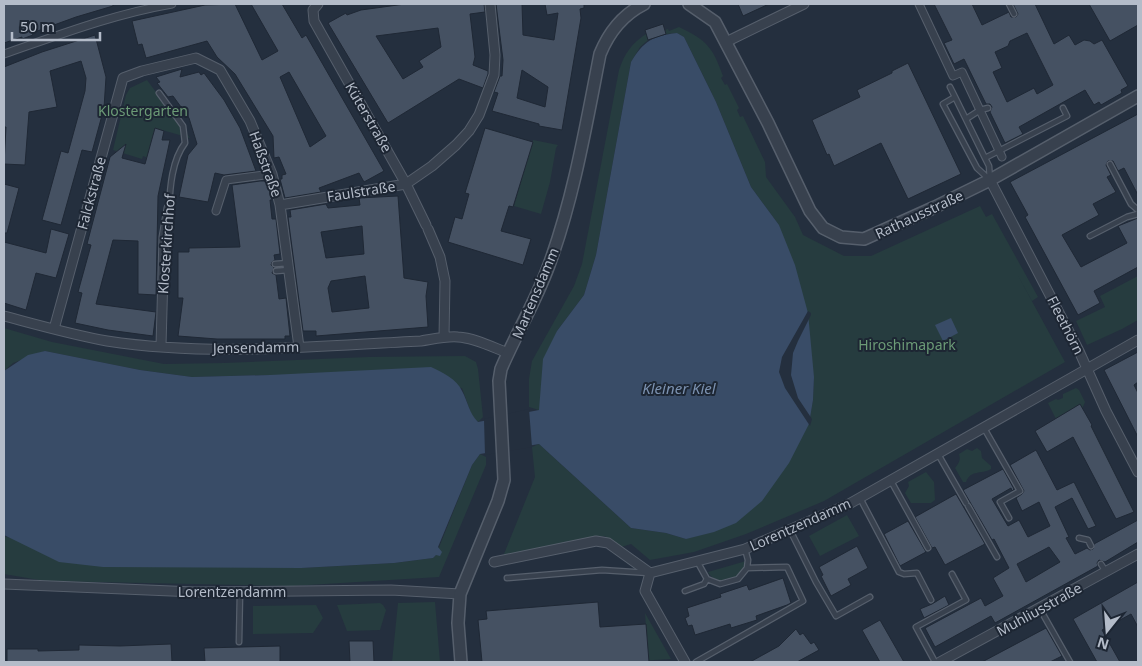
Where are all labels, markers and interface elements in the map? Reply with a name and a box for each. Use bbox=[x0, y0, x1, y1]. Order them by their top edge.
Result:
scale bar bbox=[12, 10, 100, 42]
text: 50 m bbox=[20, 16, 55, 36]
street label: Küterstraße bbox=[341, 79, 397, 156]
park label: Klostergarten bbox=[98, 101, 188, 120]
street label: Haßstraße bbox=[245, 128, 287, 200]
street label: Falckstraße bbox=[72, 154, 110, 232]
street label: Faulstraße bbox=[325, 176, 397, 206]
street label: Rathausstraße bbox=[872, 185, 966, 243]
street label: Klosterkirchhof bbox=[153, 192, 179, 295]
street label: Martensdamm bbox=[507, 245, 563, 341]
street label: Fleethörn bbox=[1043, 292, 1089, 358]
park label: Hiroshimapark bbox=[858, 335, 956, 354]
street label: Jensendamm bbox=[211, 337, 299, 357]
water label: Kleiner Kiel bbox=[642, 378, 717, 398]
street label: Lorentzendamm bbox=[746, 493, 854, 555]
street label: Muhliusstraße bbox=[993, 578, 1085, 640]
street label: Lorentzendamm bbox=[178, 582, 286, 601]
north arrow bbox=[1082, 606, 1132, 656]
text: N bbox=[1095, 633, 1111, 655]

